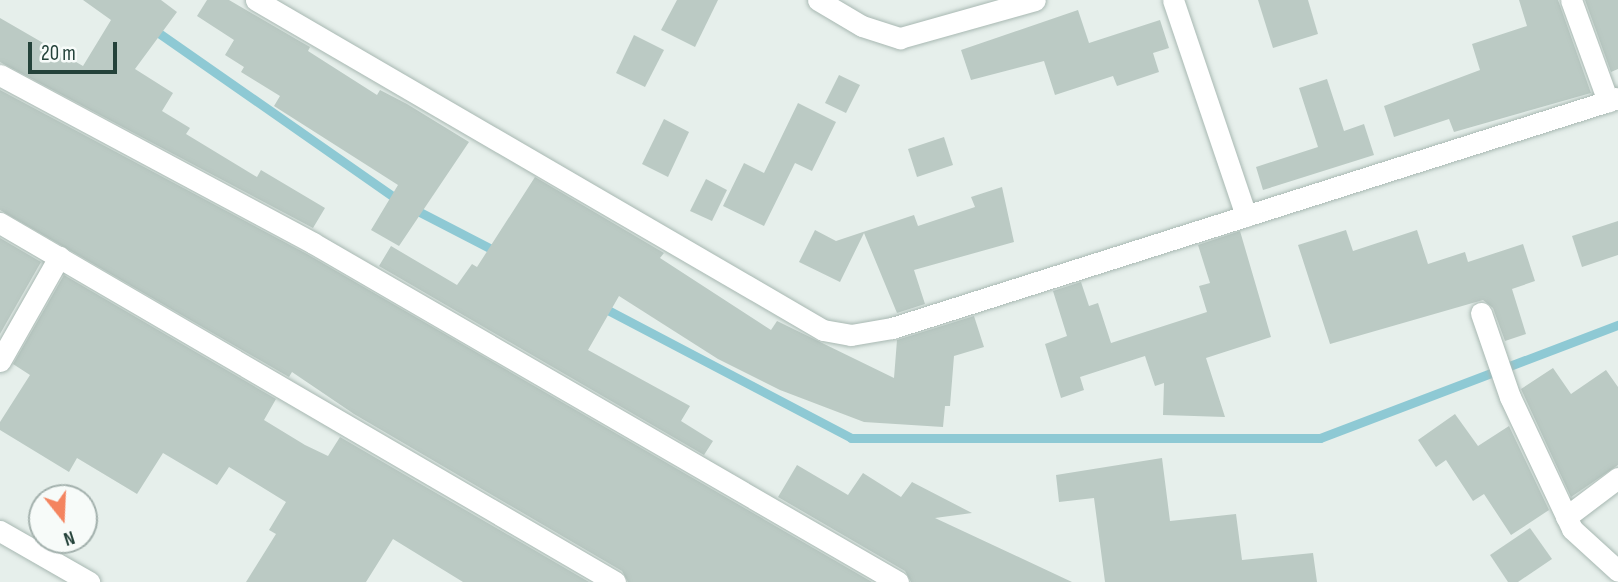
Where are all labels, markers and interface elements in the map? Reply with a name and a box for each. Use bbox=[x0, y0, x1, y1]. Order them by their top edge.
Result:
scale bar bbox=[32, 28, 121, 72]
text: 20 m bbox=[41, 41, 76, 66]
north arrow bbox=[28, 484, 98, 554]
text: N bbox=[61, 525, 77, 550]

